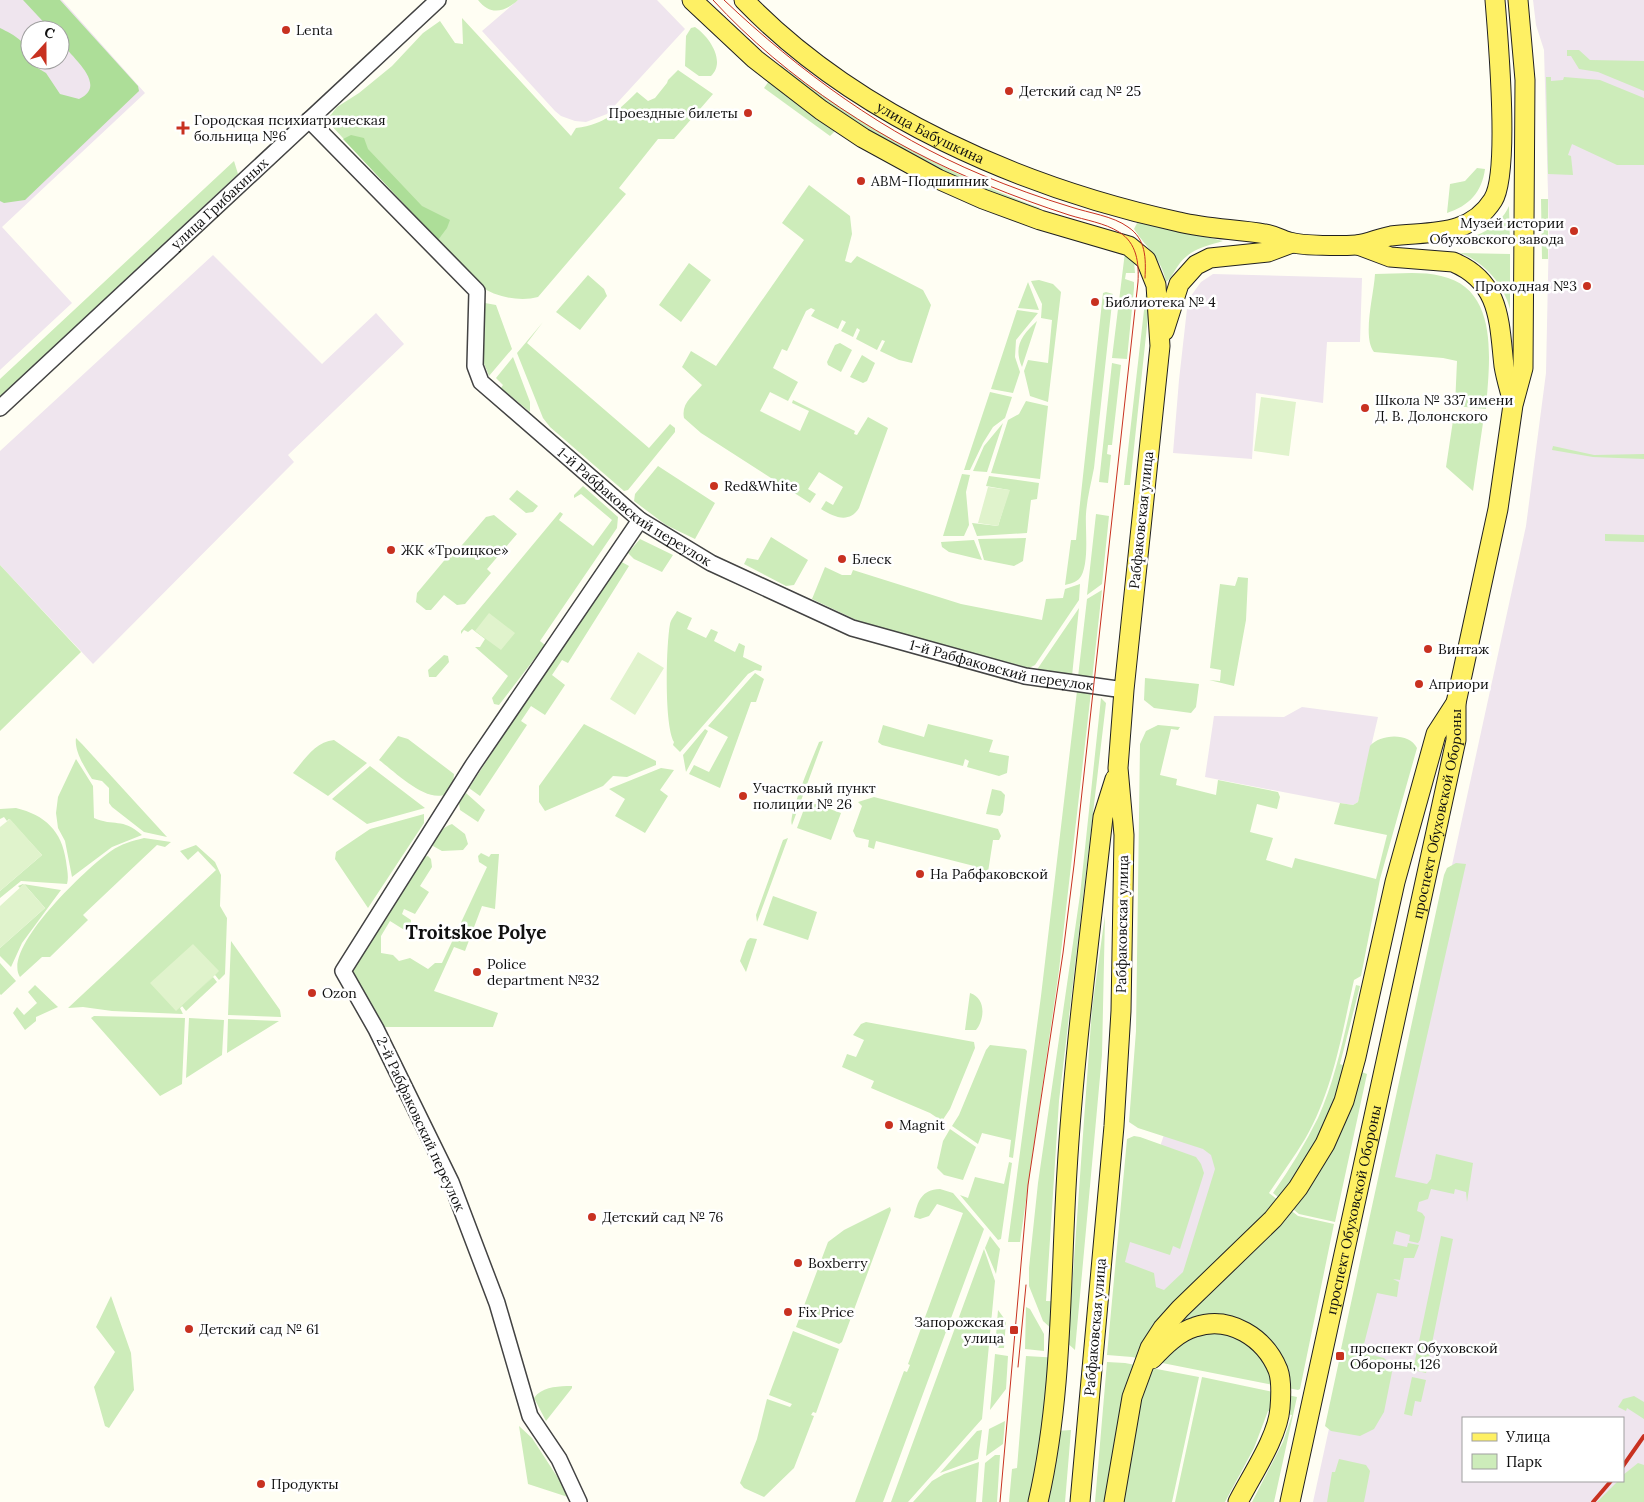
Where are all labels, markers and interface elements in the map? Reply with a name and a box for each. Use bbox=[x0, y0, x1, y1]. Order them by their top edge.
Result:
north arrow bbox=[20, 20, 70, 70]
place label: Lenta bbox=[296, 21, 333, 39]
text: С bbox=[42, 23, 58, 43]
marker: Lenta bbox=[280, 24, 292, 36]
place label: Детский сад № 25 bbox=[1019, 82, 1141, 100]
marker: Детский сад № 25 bbox=[1003, 85, 1015, 97]
street label: улица Бабушкина bbox=[873, 97, 987, 168]
place label: Проездные билеты bbox=[609, 104, 738, 122]
marker: Проездные билеты bbox=[742, 107, 754, 119]
place label: Городская психиатрическая больница №6 bbox=[194, 111, 386, 145]
marker: Городская психиатрическая больница №6 bbox=[176, 121, 190, 135]
street label: улица Грибакиных bbox=[167, 153, 272, 253]
place label: АВМ-Подшипник bbox=[870, 172, 989, 190]
marker: АВМ-Подшипник bbox=[855, 175, 867, 187]
place label: Музей истории Обуховского завода bbox=[1429, 214, 1564, 248]
marker: Музей истории Обуховского завода bbox=[1568, 225, 1580, 237]
place label: Проходная №3 bbox=[1475, 277, 1577, 295]
marker: Проходная №3 bbox=[1581, 280, 1593, 292]
place label: Библиотека № 4 bbox=[1105, 293, 1216, 311]
marker: Библиотека № 4 bbox=[1089, 296, 1101, 308]
place label: Школа № 337 имени Д. В. Долонского bbox=[1375, 391, 1513, 425]
marker: Школа № 337 имени Д. В. Долонского bbox=[1359, 402, 1371, 414]
street label: 1-й Рабфаковский переулок bbox=[554, 443, 715, 570]
street label: Рабфаковская улица bbox=[1125, 450, 1157, 590]
place label: Red&White bbox=[724, 477, 798, 495]
marker: Red&White bbox=[708, 480, 720, 492]
place label: ЖК «Троицкое» bbox=[401, 541, 509, 559]
marker: ЖК «Троицкое» bbox=[385, 544, 397, 556]
place label: Блеск bbox=[852, 550, 892, 568]
marker: Блеск bbox=[836, 553, 848, 565]
street label: 1-й Рабфаковский переулок bbox=[908, 635, 1095, 695]
place label: Винтаж bbox=[1438, 640, 1489, 658]
marker: Винтаж bbox=[1422, 643, 1434, 655]
place label: Априори bbox=[1428, 675, 1489, 693]
marker: Априори bbox=[1413, 678, 1425, 690]
street label: проспект Обуховской Обороны bbox=[1408, 709, 1466, 921]
place label: Участковый пункт полиции № 26 bbox=[752, 779, 876, 813]
marker: Участковый пункт полиции № 26 bbox=[737, 790, 749, 802]
street label: Рабфаковская улица bbox=[1112, 855, 1132, 993]
place label: На Рабфаковской bbox=[930, 865, 1048, 883]
marker: На Рабфаковской bbox=[914, 868, 926, 880]
district label: Troitskoe Polye bbox=[406, 920, 546, 944]
place label: Police department №32 bbox=[487, 955, 599, 989]
marker: Police department №32 bbox=[471, 966, 483, 978]
place label: Ozon bbox=[322, 984, 357, 1002]
marker: Ozon bbox=[306, 987, 318, 999]
street label: 2-й Рабфаковский переулок bbox=[373, 1034, 470, 1215]
street label: проспект Обуховской Обороны bbox=[1322, 1103, 1385, 1316]
place label: Magnit bbox=[899, 1116, 945, 1134]
marker: Magnit bbox=[883, 1119, 895, 1131]
place label: Детский сад № 76 bbox=[602, 1208, 723, 1226]
marker: Детский сад № 76 bbox=[586, 1211, 598, 1223]
place label: Boxberry bbox=[808, 1254, 868, 1272]
marker: Boxberry bbox=[792, 1257, 804, 1269]
street label: Рабфаковская улица bbox=[1080, 1257, 1110, 1397]
place label: Fix Price bbox=[798, 1303, 854, 1321]
marker: Fix Price bbox=[782, 1306, 794, 1318]
place label: Запорожская улица bbox=[914, 1313, 1004, 1347]
place label: Детский сад № 61 bbox=[199, 1320, 319, 1338]
marker: Детский сад № 61 bbox=[183, 1323, 195, 1335]
marker: Запорожская улица bbox=[1008, 1324, 1020, 1336]
place label: проспект Обуховской Обороны, 126 bbox=[1350, 1339, 1498, 1373]
marker: проспект Обуховской Обороны, 126 bbox=[1334, 1350, 1346, 1362]
legend bbox=[1462, 1417, 1624, 1482]
text: Улица bbox=[1505, 1427, 1551, 1446]
text: Парк bbox=[1506, 1452, 1542, 1471]
place label: Продукты bbox=[271, 1475, 339, 1493]
marker: Продукты bbox=[255, 1478, 267, 1490]

